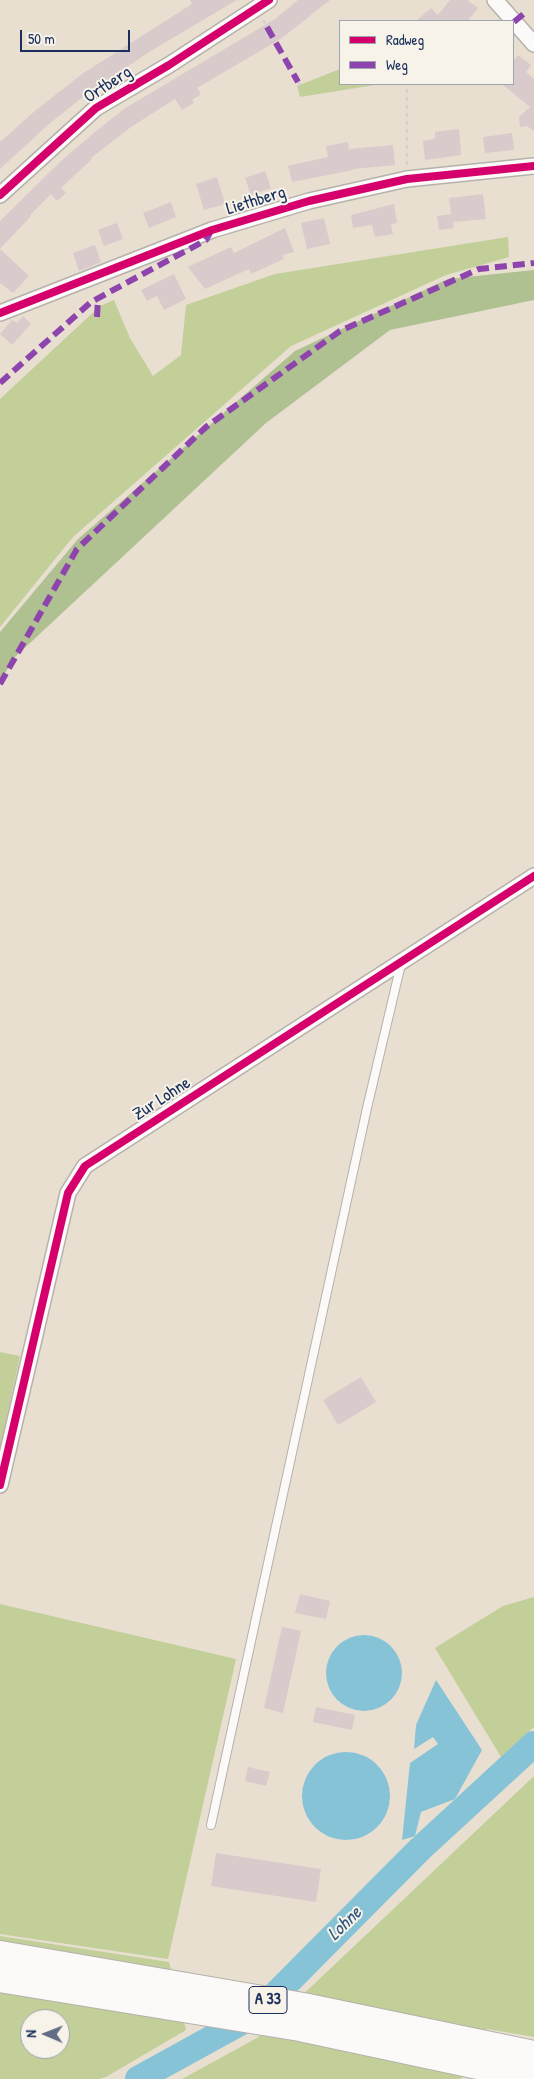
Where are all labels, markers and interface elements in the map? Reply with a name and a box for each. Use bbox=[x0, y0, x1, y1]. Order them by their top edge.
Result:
scale bar bbox=[22, 20, 132, 52]
legend bbox=[339, 20, 514, 85]
text: 50 m bbox=[28, 28, 55, 49]
text: Radweg bbox=[386, 29, 424, 50]
text: Weg bbox=[386, 54, 408, 75]
street label: Ortberg bbox=[80, 62, 136, 108]
street label: Liethberg bbox=[224, 182, 288, 220]
street label: Zur Lohne bbox=[129, 1072, 195, 1126]
water label: Lohne bbox=[323, 1902, 367, 1946]
road number: A 33 bbox=[249, 1986, 287, 2014]
north arrow bbox=[20, 2009, 70, 2059]
text: N bbox=[21, 2030, 40, 2038]

